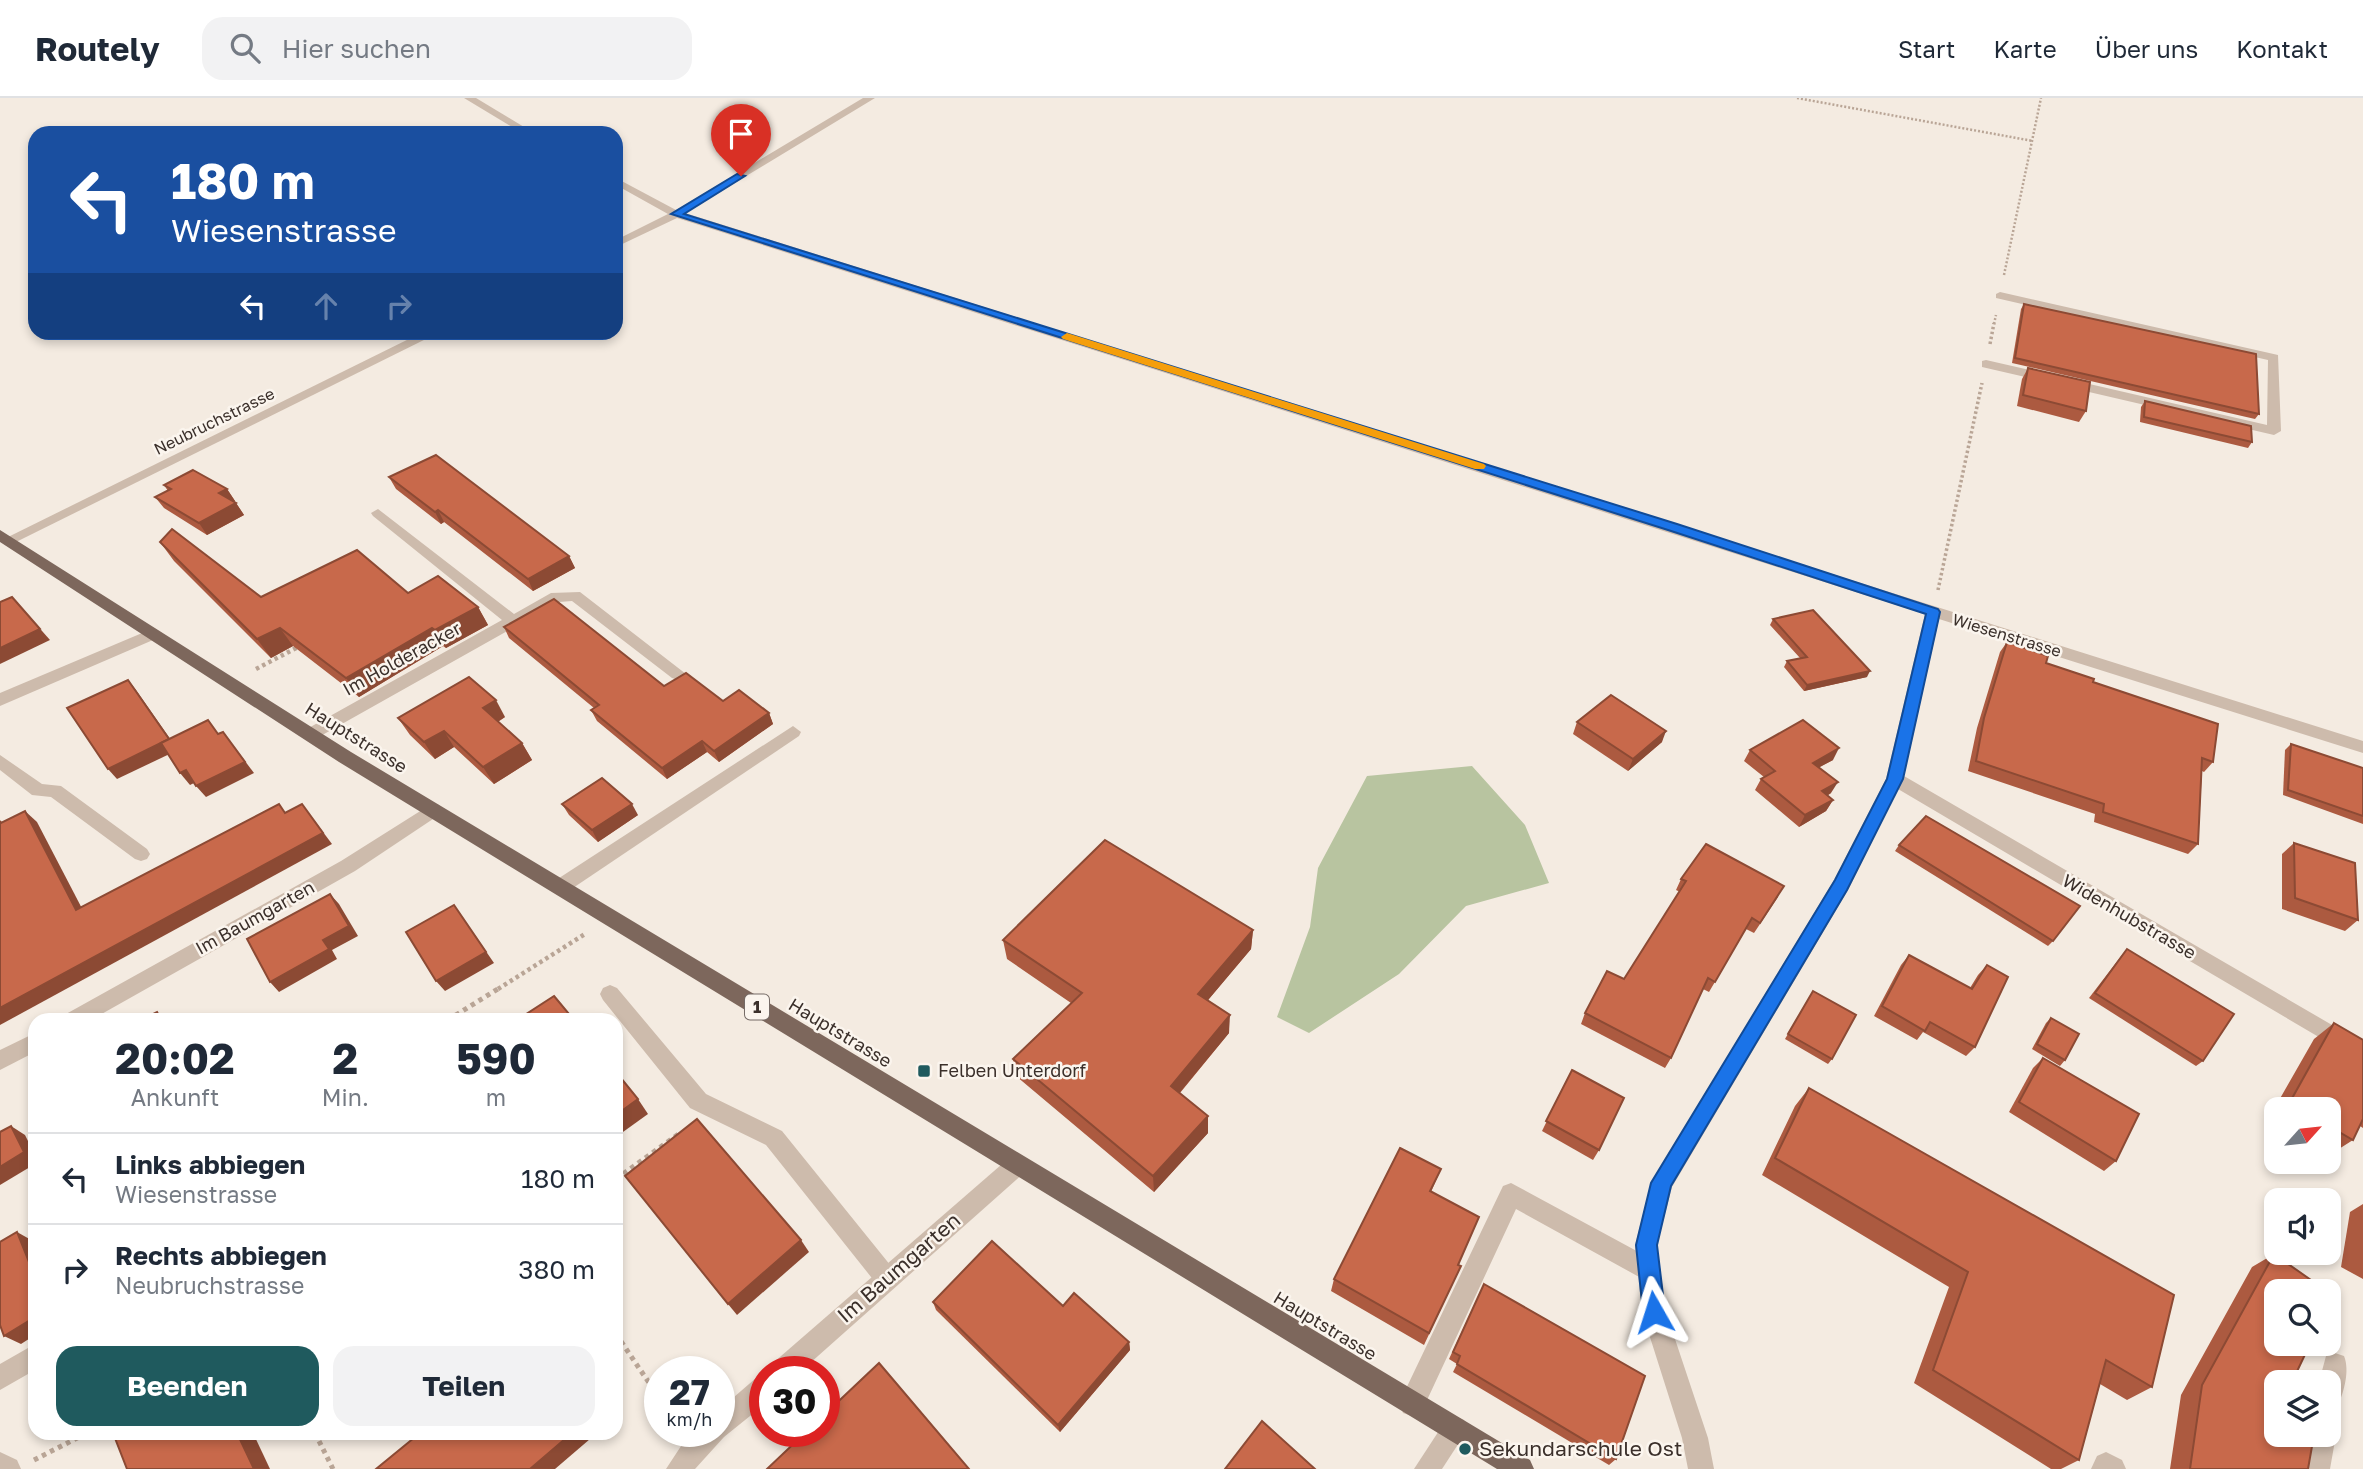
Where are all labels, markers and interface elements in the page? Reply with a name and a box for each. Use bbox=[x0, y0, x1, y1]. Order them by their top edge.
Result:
search box bbox=[202, 17, 692, 80]
text: Routely bbox=[35, 29, 160, 68]
icon: search bbox=[226, 29, 264, 67]
text: Hier suchen bbox=[282, 33, 431, 64]
text: Start bbox=[1898, 34, 1955, 63]
text: Karte bbox=[1993, 34, 2057, 63]
text: Über uns bbox=[2095, 34, 2198, 63]
text: Kontakt bbox=[2236, 34, 2328, 63]
pin bbox=[711, 104, 771, 176]
icon: arrive bbox=[722, 115, 760, 153]
text: 180 m bbox=[171, 151, 315, 210]
icon: left bbox=[56, 154, 147, 245]
text: Wiesenstrasse bbox=[171, 211, 397, 249]
icon: left bbox=[234, 287, 272, 325]
icon: ahead bbox=[307, 287, 345, 325]
icon: right bbox=[380, 287, 418, 325]
street label: Neubruchstrasse bbox=[150, 383, 278, 459]
street label: Wiesenstrasse bbox=[1950, 609, 2064, 661]
street label: Im Holderacker bbox=[339, 617, 464, 700]
street label: Hauptstrasse bbox=[301, 697, 412, 777]
street label: Widenhubstrasse bbox=[2059, 869, 2200, 963]
street label: Im Baumgarten bbox=[191, 875, 318, 959]
street label: Hauptstrasse bbox=[785, 993, 896, 1072]
road number: 1 bbox=[745, 995, 769, 1020]
text: 20:02 bbox=[115, 1033, 235, 1083]
text: 2 bbox=[333, 1033, 358, 1083]
text: 590 bbox=[456, 1033, 536, 1083]
place label: Felben Unterdorf bbox=[938, 1059, 1087, 1081]
marker: Felben Unterdorf bbox=[916, 1063, 932, 1079]
text: Ankunft bbox=[131, 1083, 219, 1111]
text: Min. bbox=[322, 1083, 369, 1111]
text: m bbox=[486, 1083, 506, 1111]
north arrow bbox=[2264, 1097, 2342, 1174]
map controls bbox=[2264, 1097, 2341, 1447]
text: Links abbiegen bbox=[115, 1149, 305, 1180]
icon: left bbox=[56, 1160, 94, 1198]
text: 180 m bbox=[521, 1163, 595, 1194]
text: Wiesenstrasse bbox=[115, 1180, 277, 1208]
button: sound bbox=[2264, 1188, 2341, 1265]
street label: Im Baumgarten bbox=[831, 1207, 965, 1328]
text: Rechts abbiegen bbox=[115, 1240, 327, 1271]
icon: right bbox=[56, 1251, 94, 1289]
text: 380 m bbox=[518, 1254, 595, 1285]
text: Neubruchstrasse bbox=[115, 1271, 304, 1299]
position arrow bbox=[1617, 1275, 1691, 1349]
button: search bbox=[2264, 1279, 2341, 1356]
street label: Hauptstrasse bbox=[1270, 1286, 1381, 1365]
button: Beenden bbox=[56, 1346, 319, 1426]
button: Teilen bbox=[333, 1346, 595, 1426]
speed limit sign: 30 bbox=[749, 1356, 840, 1447]
button: layers bbox=[2264, 1370, 2341, 1447]
text: 27 bbox=[669, 1371, 710, 1413]
text: km/h bbox=[667, 1408, 712, 1430]
place label: Sekundarschule Ost bbox=[1479, 1435, 1682, 1461]
marker: Sekundarschule Ost bbox=[1457, 1441, 1473, 1457]

